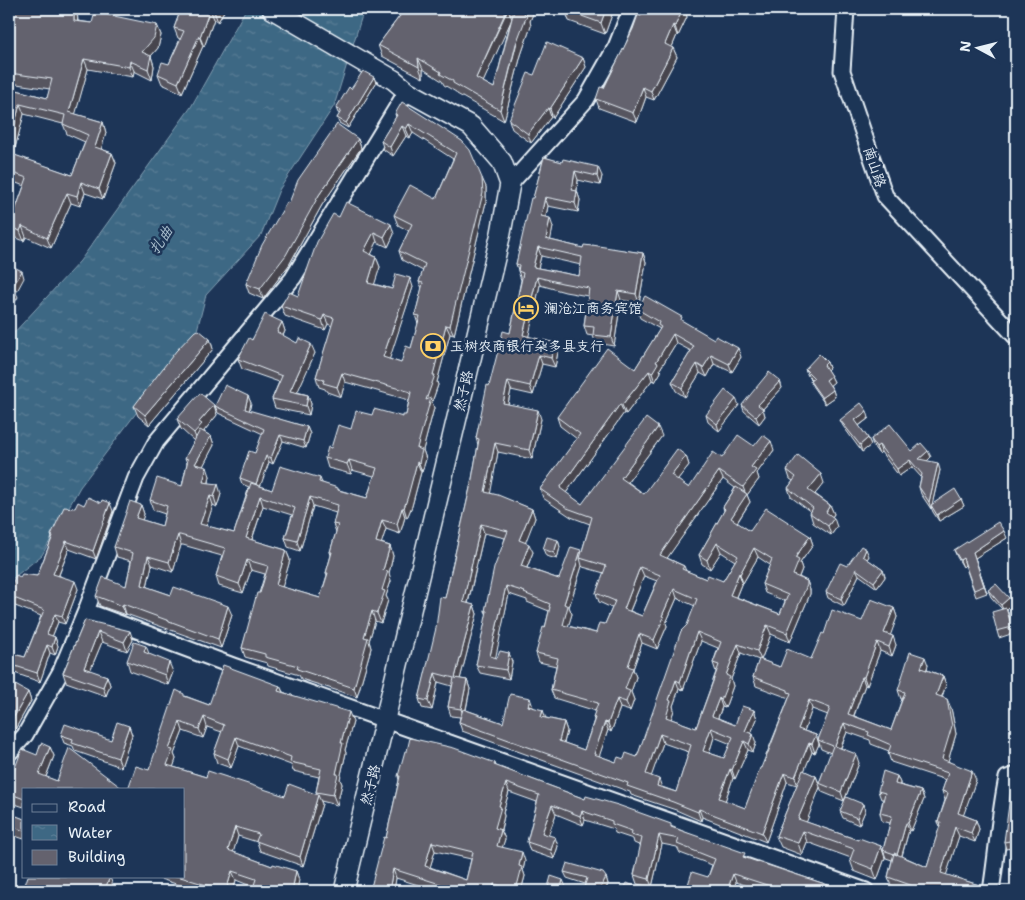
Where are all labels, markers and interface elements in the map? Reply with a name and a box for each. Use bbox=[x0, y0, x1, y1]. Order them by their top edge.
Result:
north arrow bbox=[952, 22, 1002, 72]
text: N bbox=[955, 40, 975, 53]
street label: 南山路 bbox=[860, 144, 890, 190]
water label: 扎曲 bbox=[144, 221, 178, 258]
hotel icon: 澜沧江商务宾馆 bbox=[513, 295, 539, 321]
place label: 澜沧江商务宾馆 bbox=[544, 299, 642, 317]
bank icon: 玉树农商银行杂多县支行 bbox=[420, 333, 446, 359]
place label: 玉树农商银行杂多县支行 bbox=[450, 337, 604, 355]
street label: 然子路 bbox=[450, 369, 476, 413]
street label: 然子路 bbox=[356, 762, 384, 808]
legend bbox=[22, 788, 185, 878]
text: Road bbox=[68, 797, 106, 817]
text: Water bbox=[68, 823, 112, 843]
text: Building bbox=[68, 847, 125, 867]

